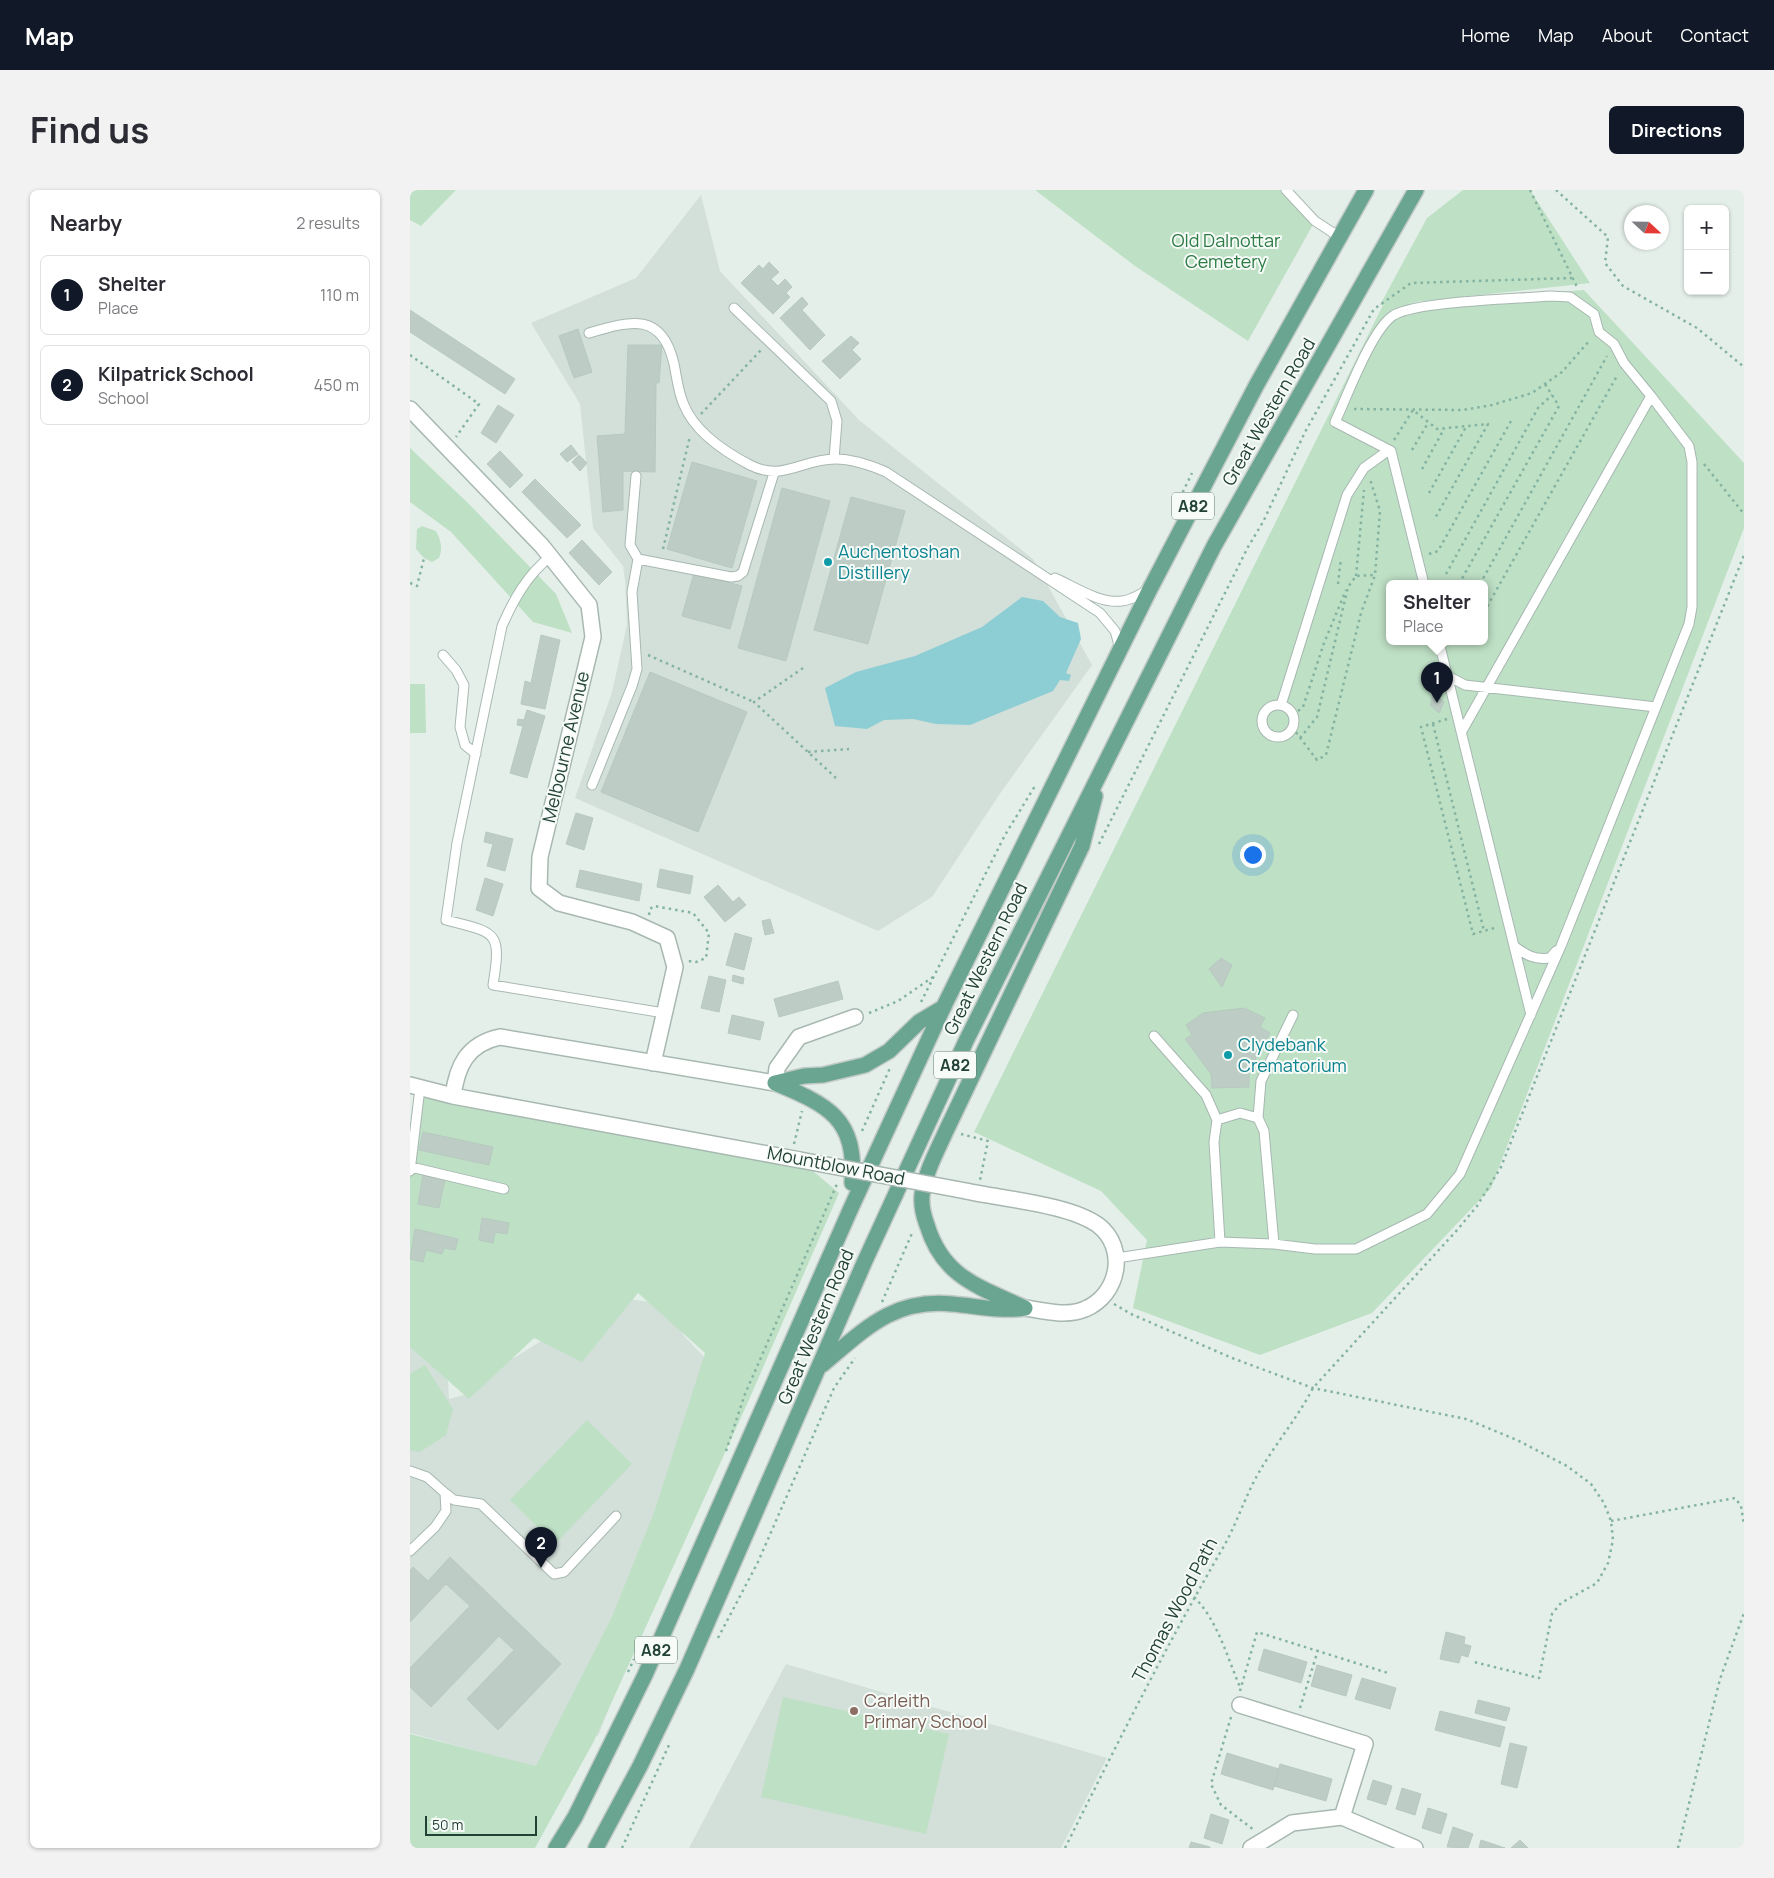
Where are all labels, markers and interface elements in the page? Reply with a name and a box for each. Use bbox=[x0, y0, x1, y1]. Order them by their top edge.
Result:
text: Map bbox=[25, 19, 74, 52]
text: Home bbox=[1461, 23, 1510, 47]
text: Map bbox=[1538, 23, 1574, 47]
text: About bbox=[1602, 23, 1652, 47]
text: Contact bbox=[1680, 23, 1749, 47]
text: Find us bbox=[30, 106, 149, 154]
button: Directions bbox=[1609, 106, 1744, 154]
north arrow bbox=[1624, 205, 1669, 250]
map controls bbox=[1684, 205, 1729, 295]
button: + bbox=[1684, 205, 1729, 250]
text: Nearby bbox=[50, 209, 122, 237]
text: 2 results bbox=[296, 212, 360, 234]
park label: Old Dalnottar Cemetery bbox=[1172, 228, 1281, 273]
button: − bbox=[1684, 250, 1729, 295]
text: Shelter bbox=[98, 271, 166, 297]
text: 1 bbox=[63, 284, 71, 306]
text: 110 m bbox=[320, 284, 359, 306]
text: Place bbox=[98, 297, 138, 319]
street label: Great Western Road bbox=[1216, 333, 1320, 490]
text: Kilpatrick School bbox=[98, 361, 254, 387]
text: 2 bbox=[62, 374, 72, 396]
text: 450 m bbox=[314, 374, 359, 396]
text: School bbox=[98, 387, 149, 409]
road number: A82 bbox=[1172, 492, 1214, 520]
place label: Auchentoshan Distillery bbox=[838, 539, 960, 584]
marker: Auchentoshan Distillery bbox=[822, 556, 834, 568]
popup bbox=[1386, 580, 1488, 645]
text: Shelter bbox=[1403, 589, 1471, 615]
text: Place bbox=[1403, 615, 1443, 637]
pin: 1 bbox=[1421, 662, 1453, 703]
street label: Melbourne Avenue bbox=[536, 669, 594, 825]
your location bbox=[1240, 842, 1266, 868]
street label: Great Western Road bbox=[938, 878, 1032, 1039]
place label: Clydebank Crematorium bbox=[1238, 1032, 1347, 1077]
marker: Clydebank Crematorium bbox=[1222, 1049, 1234, 1061]
road number: A82 bbox=[934, 1052, 976, 1078]
street label: Mountblow Road bbox=[765, 1140, 907, 1190]
street label: Great Western Road bbox=[771, 1245, 859, 1408]
pin: 2 bbox=[525, 1527, 557, 1568]
street label: Thomas Wood Path bbox=[1126, 1533, 1222, 1686]
road number: A82 bbox=[635, 1636, 677, 1664]
place label: Carleith Primary School bbox=[864, 1688, 988, 1733]
marker: Carleith Primary School bbox=[848, 1705, 860, 1717]
scale bar bbox=[425, 1813, 538, 1836]
text: 50 m bbox=[432, 1815, 463, 1834]

